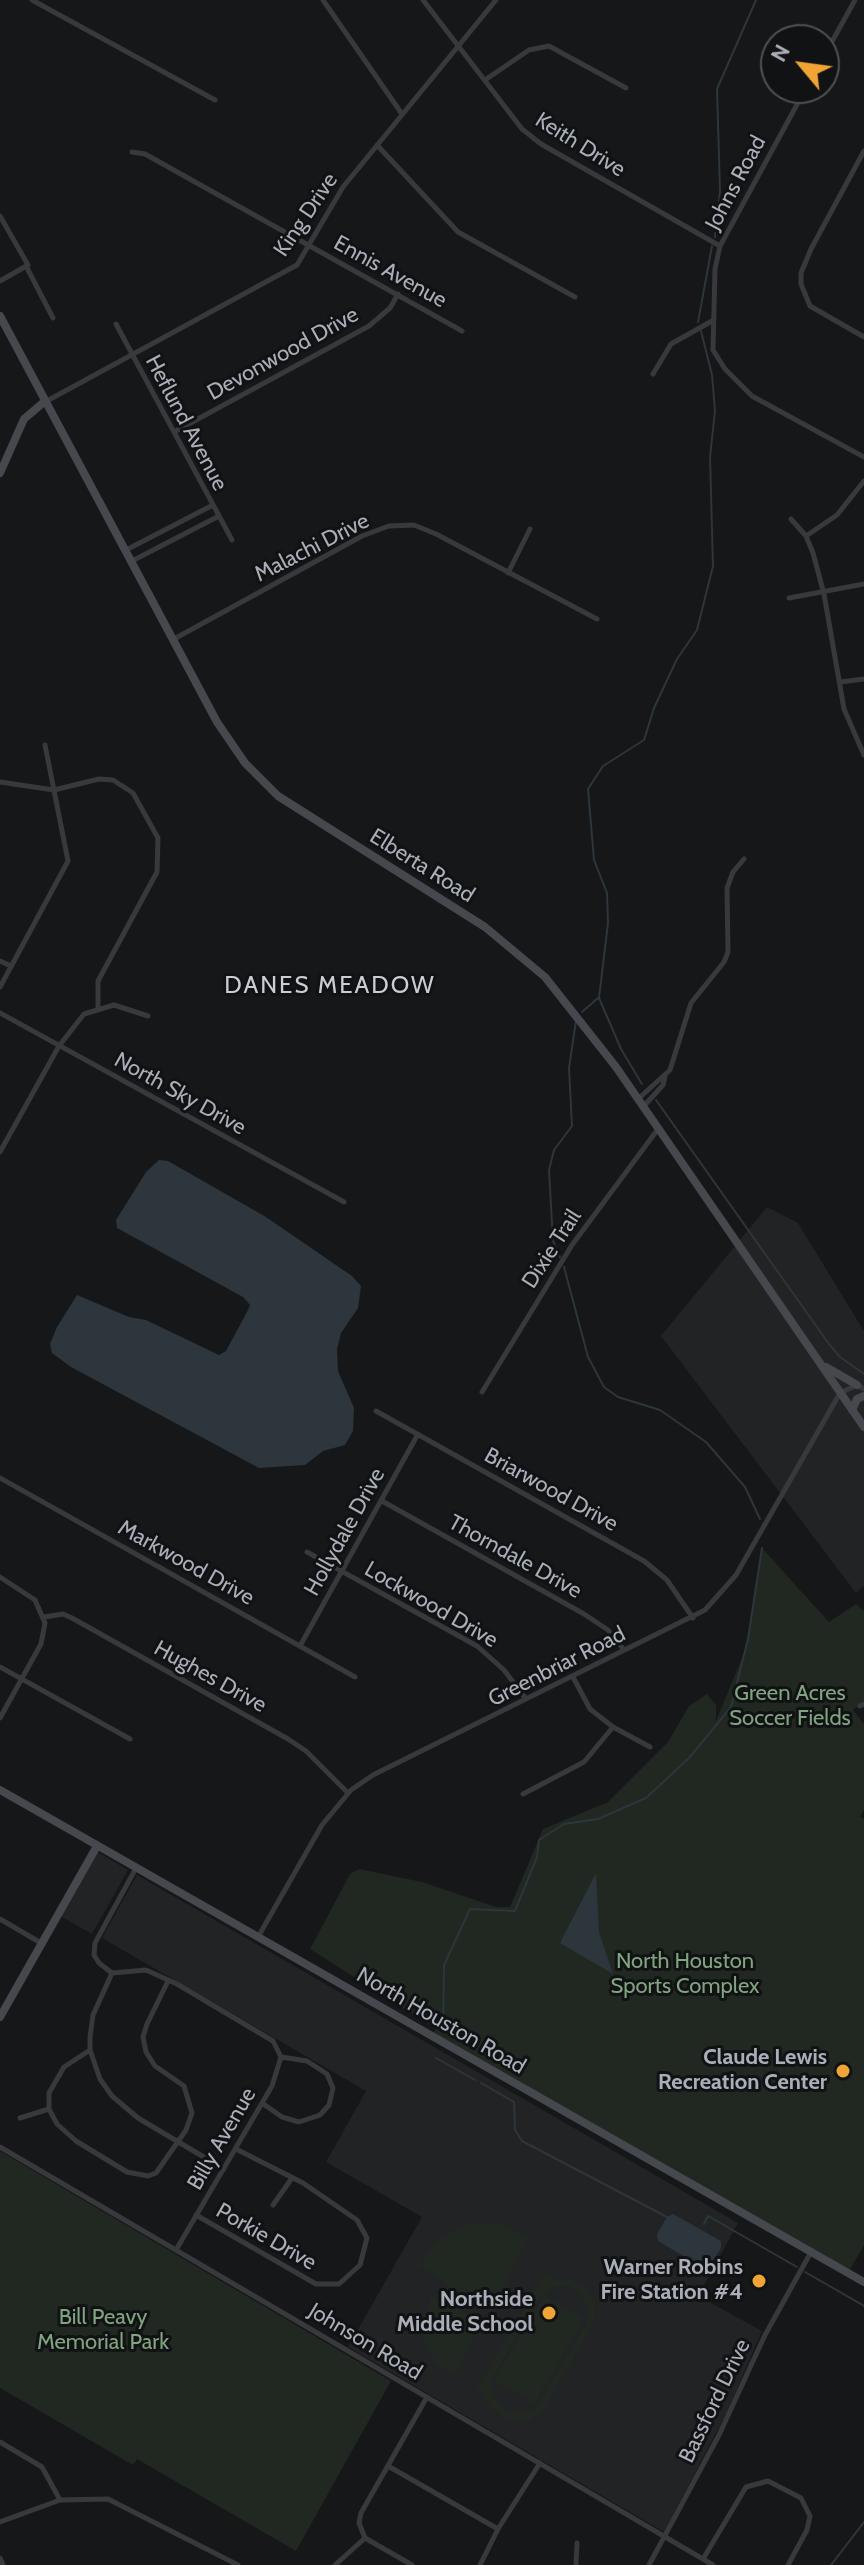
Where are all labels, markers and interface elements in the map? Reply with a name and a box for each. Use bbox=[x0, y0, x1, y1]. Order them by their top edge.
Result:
north arrow bbox=[760, 24, 840, 104]
text: N bbox=[765, 40, 796, 66]
street label: Keith Drive bbox=[530, 107, 630, 183]
street label: Johns Road bbox=[700, 131, 772, 235]
street label: King Drive bbox=[268, 168, 344, 262]
street label: Ennis Avenue bbox=[329, 230, 451, 314]
street label: Devonwood Drive bbox=[203, 302, 363, 406]
street label: Heflund Avenue bbox=[139, 351, 233, 495]
street label: Malachi Drive bbox=[250, 508, 374, 588]
street label: Elberta Road bbox=[365, 823, 479, 909]
district label: DANES MEADOW bbox=[224, 972, 436, 1000]
street label: North Sky Drive bbox=[110, 1047, 250, 1141]
street label: Dixie Trail bbox=[517, 1205, 587, 1293]
street label: Briarwood Drive bbox=[480, 1442, 622, 1538]
street label: Hollydale Drive bbox=[299, 1464, 391, 1600]
street label: Thorndale Drive bbox=[444, 1510, 586, 1604]
street label: Markwood Drive bbox=[113, 1515, 259, 1611]
street label: Lockwood Drive bbox=[360, 1556, 502, 1654]
street label: Greenbriar Road bbox=[484, 1621, 630, 1713]
street label: Hughes Drive bbox=[149, 1635, 271, 1719]
park label: Green Acres Soccer Fields bbox=[729, 1681, 851, 1732]
park label: North Houston Sports Complex bbox=[610, 1949, 760, 2000]
street label: North Houston Road bbox=[352, 1962, 530, 2080]
place label: Claude Lewis Recreation Center bbox=[658, 2045, 827, 2096]
marker: Claude Lewis Recreation Center bbox=[834, 2062, 852, 2080]
street label: Billy Avenue bbox=[182, 2083, 262, 2195]
street label: Porkie Drive bbox=[211, 2198, 321, 2276]
place label: Warner Robins Fire Station #4 bbox=[600, 2255, 743, 2306]
marker: Warner Robins Fire Station #4 bbox=[750, 2272, 768, 2290]
place label: Northside Middle School bbox=[397, 2287, 533, 2338]
street label: Johnson Road bbox=[303, 2298, 427, 2386]
marker: Northside Middle School bbox=[540, 2304, 558, 2322]
park label: Bill Peavy Memorial Park bbox=[37, 2305, 169, 2356]
street label: Bassford Drive bbox=[674, 2335, 756, 2467]

